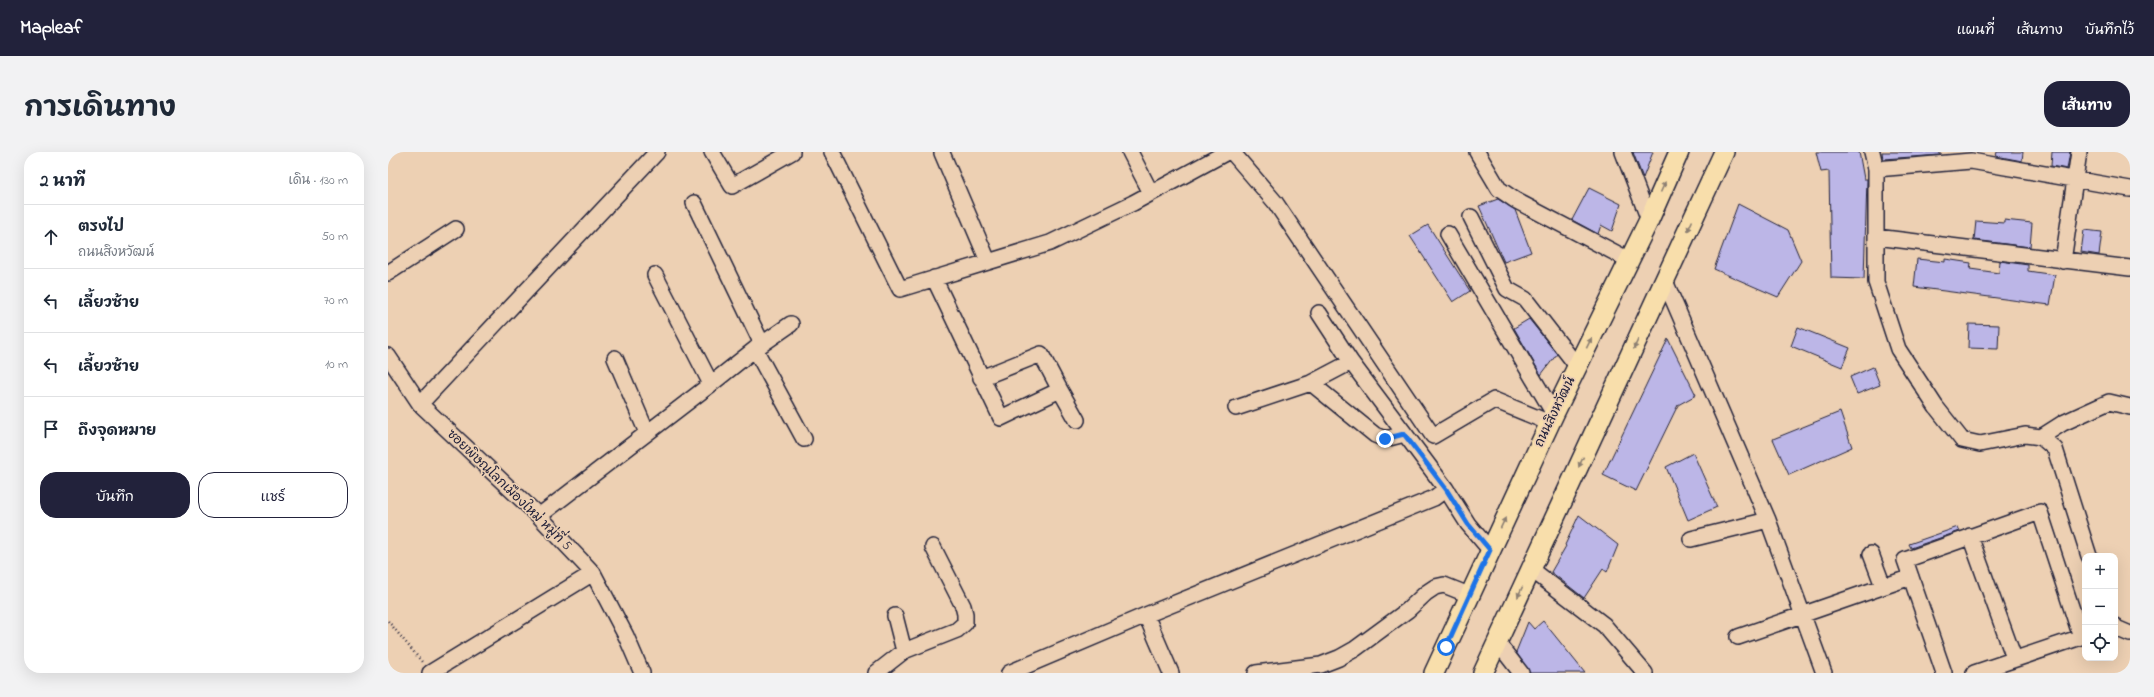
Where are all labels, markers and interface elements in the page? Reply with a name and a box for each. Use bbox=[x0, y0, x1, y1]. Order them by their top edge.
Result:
text: Mapleaf bbox=[20, 15, 82, 42]
text: แผนที่ bbox=[1957, 20, 1994, 41]
text: เส้นทาง bbox=[2016, 20, 2063, 41]
text: บันทึกไว้ bbox=[2085, 20, 2134, 41]
button: เส้นทาง bbox=[2044, 81, 2130, 127]
text: การเดินทาง bbox=[24, 89, 176, 130]
text: 2 นาที bbox=[40, 169, 85, 194]
text: เดิน · 130 m bbox=[289, 171, 348, 190]
one-way arrow bbox=[1660, 182, 1666, 193]
text: ตรงไป bbox=[78, 216, 124, 238]
one-way arrow bbox=[1687, 220, 1693, 231]
icon: ahead bbox=[40, 226, 62, 248]
text: 50 m bbox=[322, 227, 348, 246]
text: ถนนสิงหวัฒน์ bbox=[78, 243, 154, 262]
icon: left bbox=[40, 290, 62, 312]
text: 70 m bbox=[324, 291, 348, 310]
text: เลี้ยวซ้าย bbox=[78, 292, 139, 314]
one-way arrow bbox=[1586, 337, 1592, 348]
one-way arrow bbox=[1633, 338, 1639, 349]
icon: left bbox=[40, 354, 62, 376]
text: 10 m bbox=[325, 355, 348, 374]
text: เลี้ยวซ้าย bbox=[78, 356, 139, 378]
street label: ถนนสิงหวัฒน์ bbox=[1529, 373, 1580, 450]
icon: arrive bbox=[40, 418, 62, 440]
text: ถึงจุดหมาย bbox=[78, 420, 156, 442]
street label: ซอยพิษณุโลกเมืองใหม่ หมู่ที่ 5 bbox=[442, 421, 580, 555]
route end bbox=[1376, 430, 1394, 448]
one-way arrow bbox=[1578, 456, 1584, 467]
button: บันทึก bbox=[40, 472, 190, 518]
button: แชร์ bbox=[198, 472, 348, 518]
one-way arrow bbox=[1500, 517, 1506, 529]
map controls bbox=[2082, 553, 2118, 661]
button: + bbox=[2082, 553, 2118, 589]
one-way arrow bbox=[1517, 587, 1523, 598]
button: − bbox=[2082, 589, 2118, 625]
button: locate bbox=[2082, 625, 2118, 661]
route start bbox=[1437, 638, 1455, 656]

